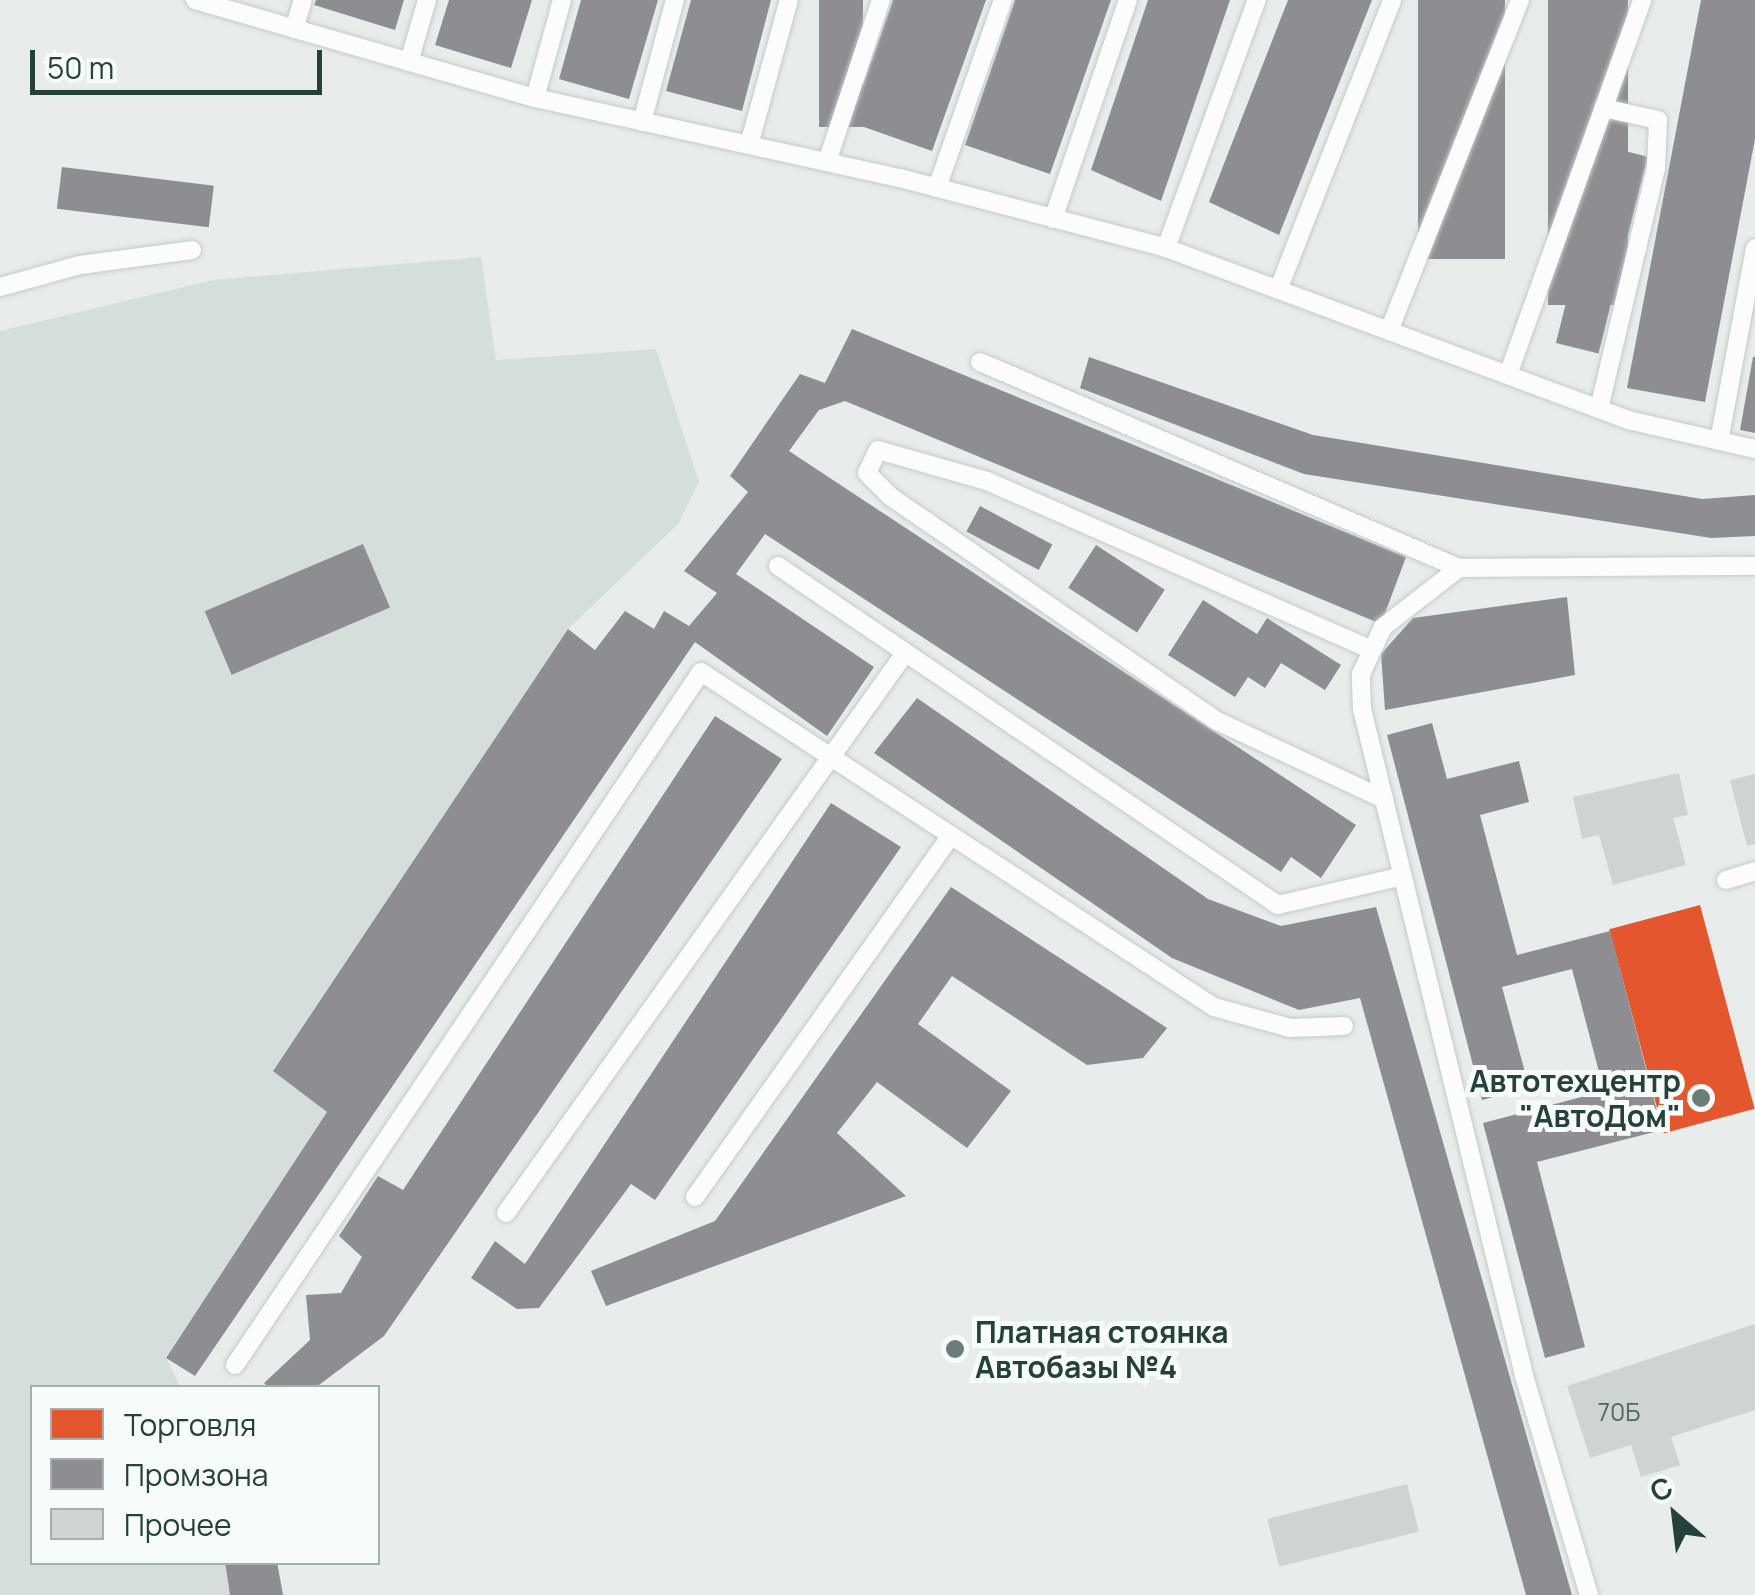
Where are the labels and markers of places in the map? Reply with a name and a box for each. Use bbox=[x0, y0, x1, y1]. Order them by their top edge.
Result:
place label: Автотехцентр "АвтоДом" bbox=[1469, 1063, 1681, 1134]
marker: Автотехцентр "АвтоДом" bbox=[1690, 1087, 1712, 1109]
place label: Платная стоянка Автобазы №4 bbox=[975, 1314, 1228, 1384]
marker: Платная стоянка Автобазы №4 bbox=[944, 1338, 966, 1360]

